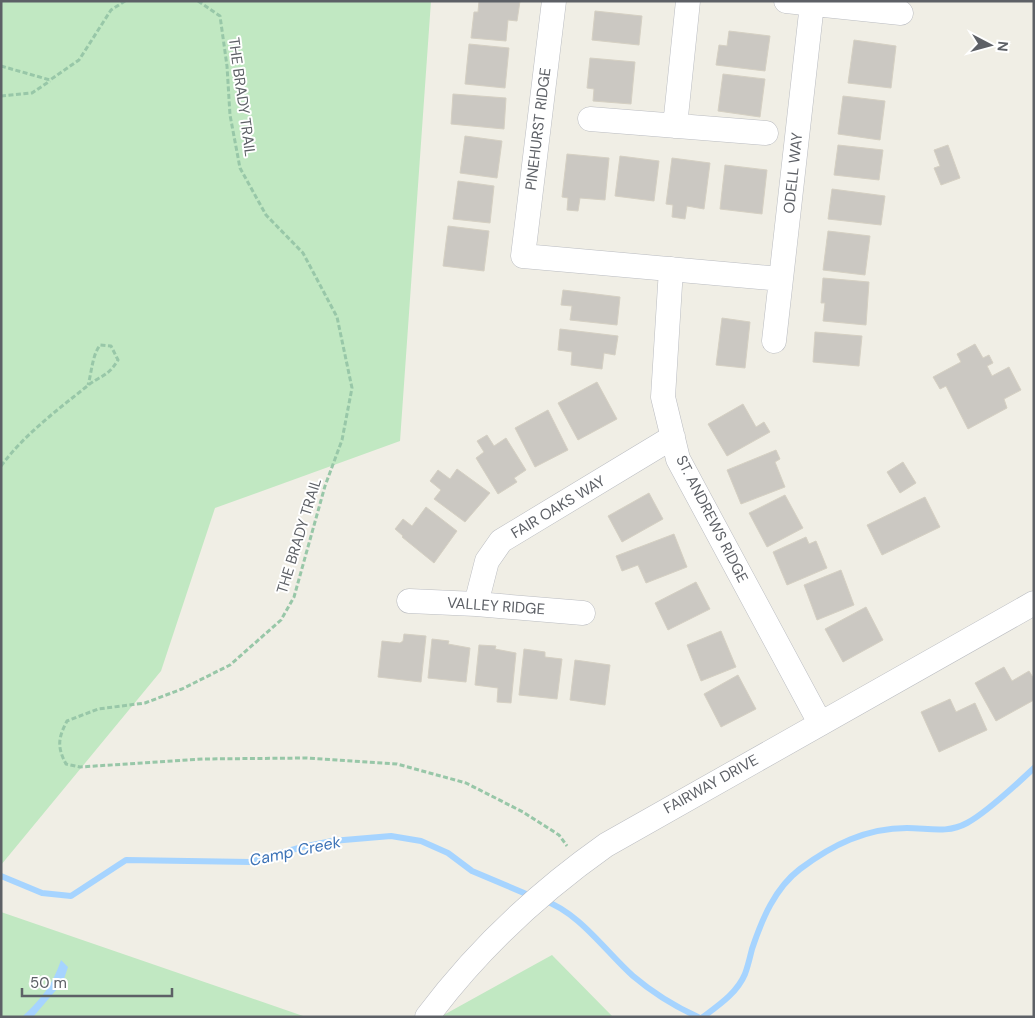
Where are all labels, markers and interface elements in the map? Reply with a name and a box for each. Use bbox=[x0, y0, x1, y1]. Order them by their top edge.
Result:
north arrow bbox=[965, 20, 1015, 70]
street label: THE BRADY TRAIL bbox=[224, 36, 260, 158]
text: N bbox=[993, 40, 1012, 52]
street label: PINEHURST RIDGE bbox=[521, 67, 555, 191]
street label: ODELL WAY bbox=[779, 131, 807, 214]
street label: ST. ANDREWS RIDGE bbox=[671, 452, 753, 586]
street label: FAIR OAKS WAY bbox=[507, 471, 609, 543]
street label: THE BRADY TRAIL bbox=[272, 476, 326, 596]
street label: VALLEY RIDGE bbox=[446, 593, 546, 619]
street label: FAIRWAY DRIVE bbox=[660, 750, 762, 818]
water label: Camp Creek bbox=[248, 831, 343, 871]
scale bar bbox=[22, 966, 172, 998]
text: 50 m bbox=[30, 973, 67, 993]

